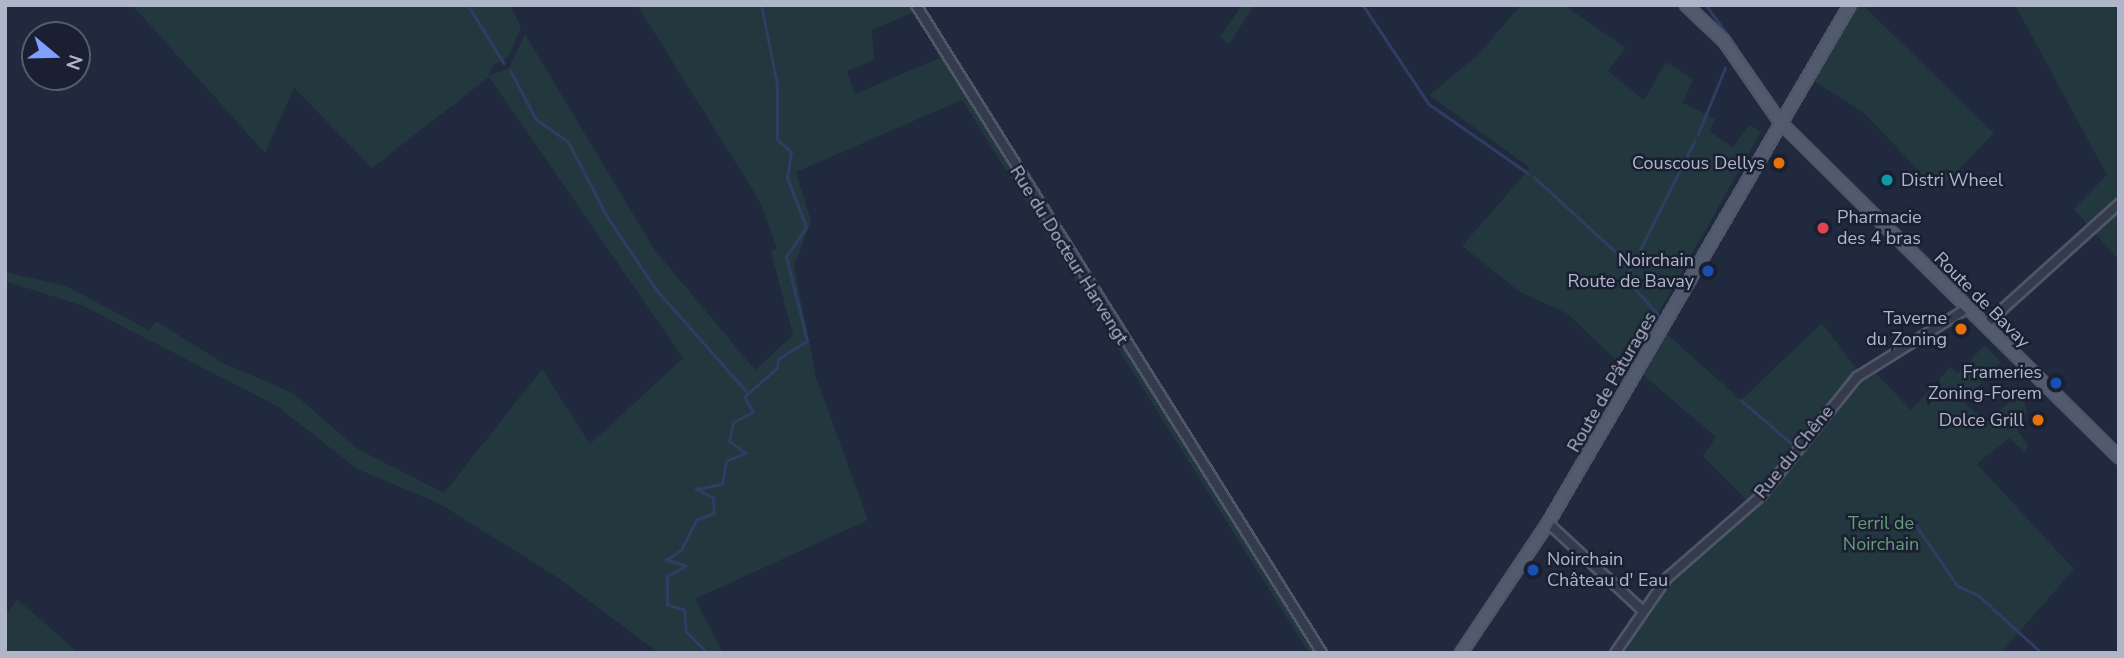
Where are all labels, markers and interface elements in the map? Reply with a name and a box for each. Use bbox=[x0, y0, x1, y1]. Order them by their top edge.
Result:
north arrow bbox=[21, 21, 91, 91]
text: N bbox=[59, 51, 89, 73]
place label: Couscous Dellys bbox=[1632, 152, 1765, 174]
marker: Couscous Dellys bbox=[1771, 155, 1787, 171]
street label: Rue du Docteur Harvengt bbox=[1005, 162, 1133, 348]
place label: Distri Wheel bbox=[1901, 169, 2003, 191]
marker: Distri Wheel bbox=[1879, 172, 1895, 188]
place label: Pharmacie des 4 bras bbox=[1837, 207, 1922, 249]
marker: Pharmacie des 4 bras bbox=[1815, 220, 1831, 236]
street label: Route de Bavay bbox=[1930, 248, 2034, 352]
place label: Noirchain Route de Bavay bbox=[1568, 250, 1694, 292]
marker: Noirchain Route de Bavay bbox=[1700, 263, 1716, 279]
street label: Route de Pâturages bbox=[1563, 308, 1661, 456]
place label: Taverne du Zoning bbox=[1866, 308, 1947, 350]
marker: Taverne du Zoning bbox=[1953, 321, 1969, 337]
place label: Frameries Zoning-Forem bbox=[1928, 362, 2042, 404]
marker: Frameries Zoning-Forem bbox=[2048, 375, 2064, 391]
street label: Rue du Chêne bbox=[1750, 401, 1838, 503]
place label: Dolce Grill bbox=[1939, 409, 2024, 431]
marker: Dolce Grill bbox=[2030, 412, 2046, 428]
park label: Terril de Noirchain bbox=[1843, 513, 1919, 556]
place label: Noirchain Château d' Eau bbox=[1547, 549, 1668, 592]
marker: Noirchain Château d' Eau bbox=[1525, 562, 1541, 578]

